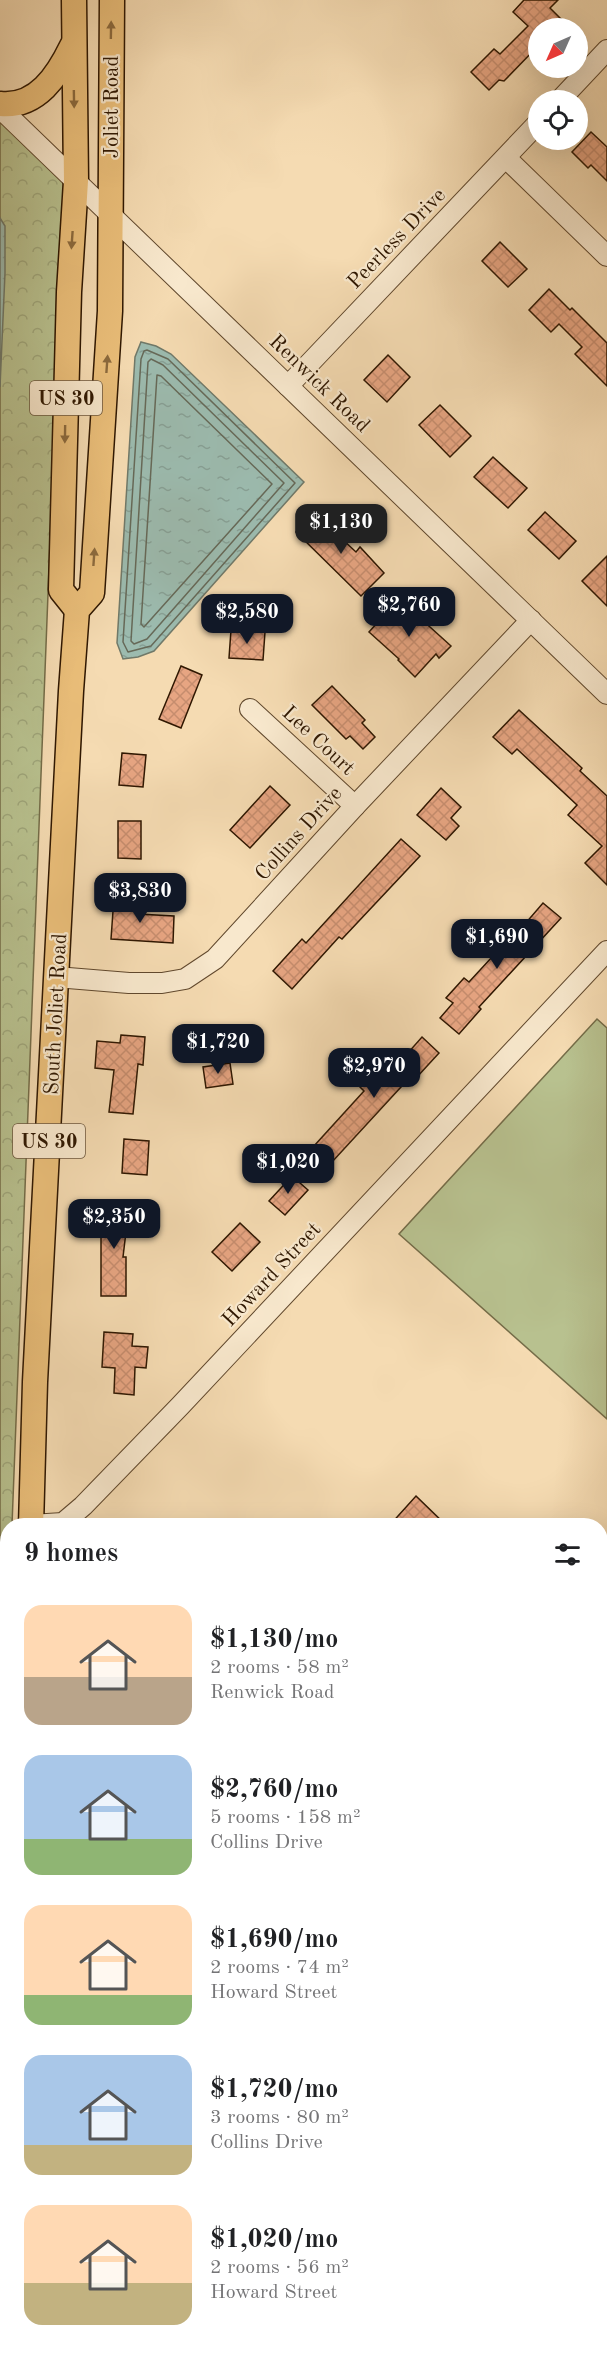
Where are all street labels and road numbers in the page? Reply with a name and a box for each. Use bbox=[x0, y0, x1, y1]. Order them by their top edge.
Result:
street label: Joliet Road bbox=[102, 56, 123, 158]
street label: Peerless Drive bbox=[344, 185, 450, 293]
street label: Renwick Road bbox=[265, 331, 373, 437]
road number: US 30 bbox=[30, 381, 102, 415]
street label: Lee Court bbox=[278, 702, 358, 780]
street label: Collins Drive bbox=[252, 783, 346, 885]
street label: South Joliet Road bbox=[42, 933, 71, 1096]
road number: US 30 bbox=[13, 1124, 85, 1158]
street label: Howard Street bbox=[219, 1219, 325, 1331]

